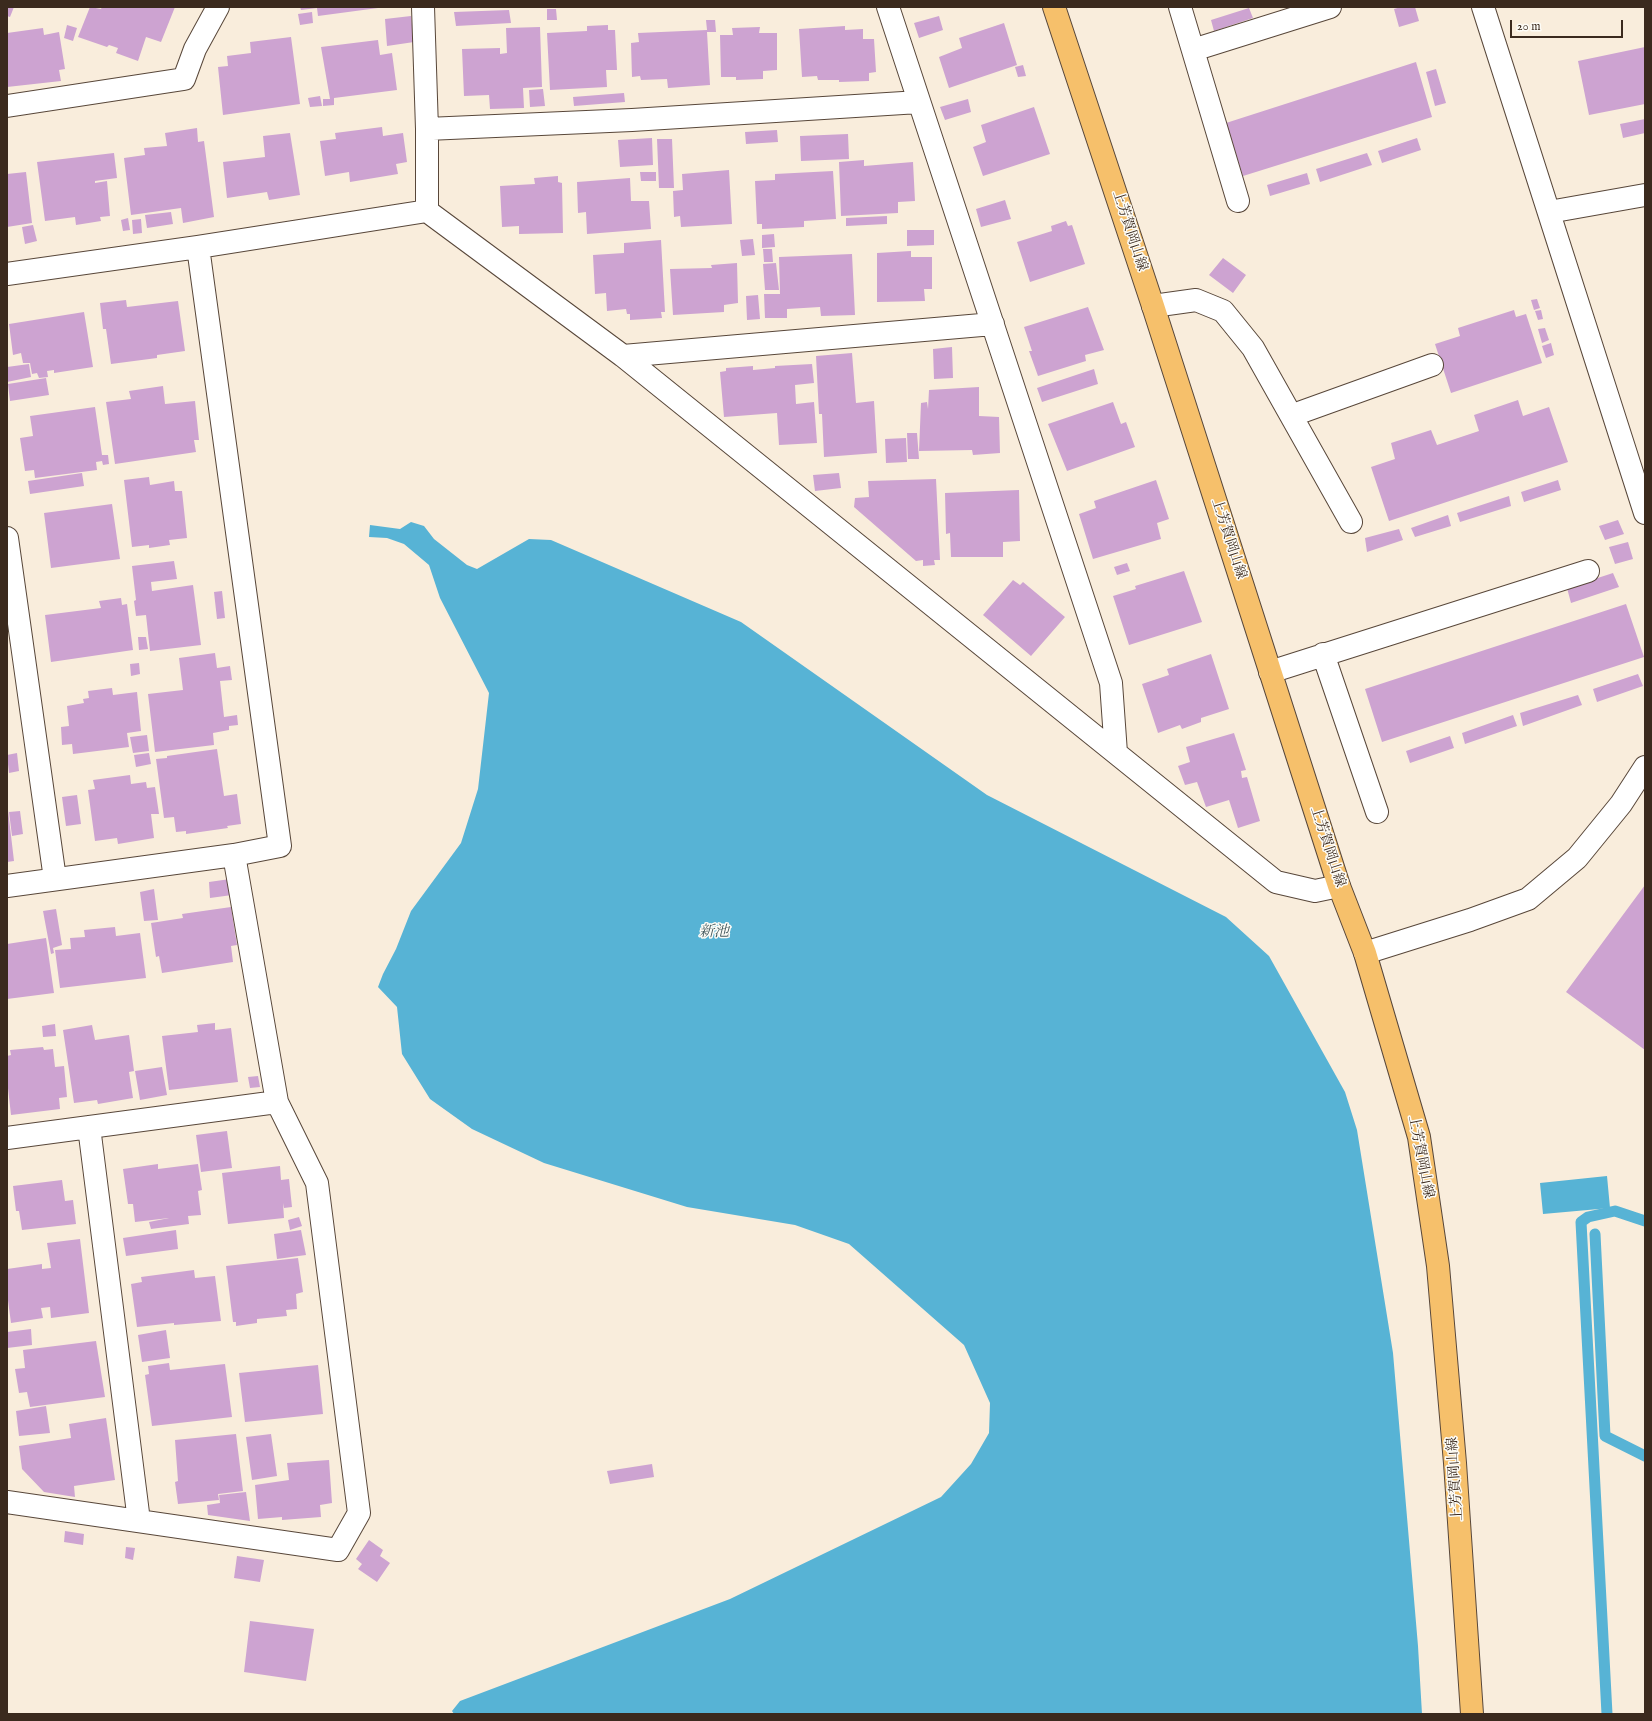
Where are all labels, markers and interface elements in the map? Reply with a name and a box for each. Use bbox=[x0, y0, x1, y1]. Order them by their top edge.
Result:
scale bar bbox=[1512, 12, 1625, 38]
text: 20 m bbox=[1517, 19, 1540, 34]
street label: 上芳賀岡山線 bbox=[1108, 188, 1150, 274]
street label: 上芳賀岡山線 bbox=[1207, 496, 1249, 582]
street label: 上芳賀岡山線 bbox=[1306, 804, 1348, 890]
water label: 新池 bbox=[699, 924, 729, 942]
street label: 上芳賀岡山線 bbox=[1404, 1114, 1436, 1200]
street label: 上芳賀岡山線 bbox=[1445, 1437, 1467, 1521]

